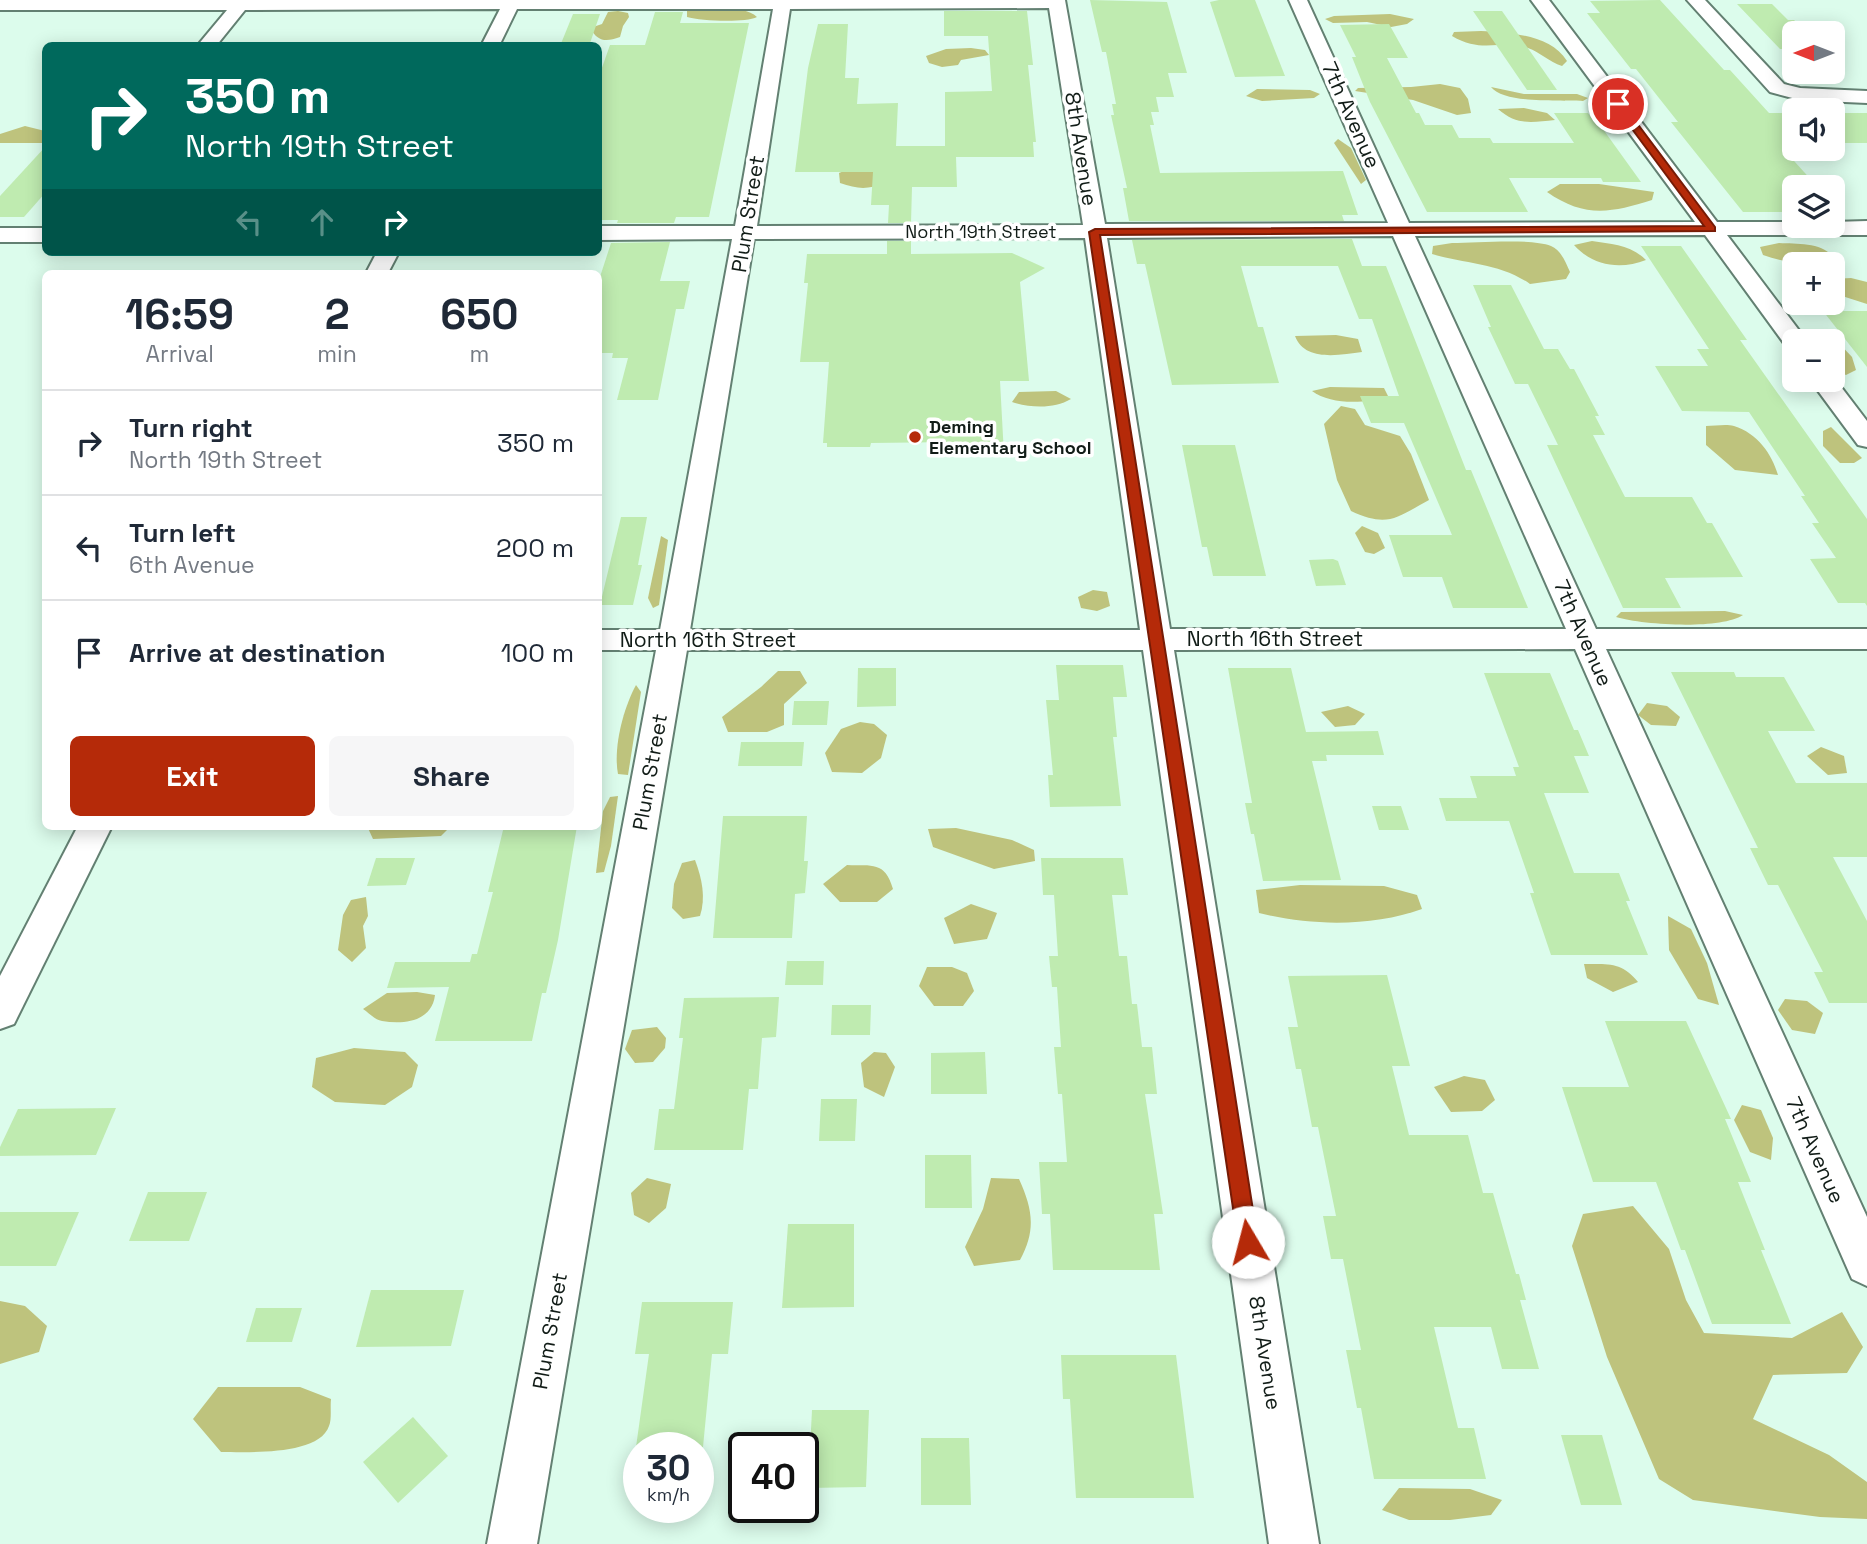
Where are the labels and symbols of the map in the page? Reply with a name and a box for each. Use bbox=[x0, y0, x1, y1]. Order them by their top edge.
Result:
north arrow bbox=[1782, 21, 1844, 84]
street label: 7th Avenue bbox=[1316, 57, 1387, 172]
pin bbox=[1588, 74, 1648, 134]
street label: 8th Avenue bbox=[1059, 90, 1104, 208]
street label: Plum Street bbox=[725, 153, 770, 274]
street label: North 19th Street bbox=[905, 220, 1057, 243]
place label: Deming Elementary School bbox=[929, 415, 1092, 459]
marker: Deming Elementary School bbox=[907, 429, 923, 445]
street label: 7th Avenue bbox=[1548, 575, 1619, 690]
street label: North 16th Street bbox=[1187, 625, 1363, 652]
street label: North 16th Street bbox=[620, 626, 796, 653]
street label: Plum Street bbox=[626, 711, 673, 832]
street label: 7th Avenue bbox=[1780, 1092, 1851, 1207]
position arrow bbox=[1211, 1205, 1285, 1279]
street label: Plum Street bbox=[526, 1270, 573, 1391]
street label: 8th Avenue bbox=[1243, 1294, 1288, 1412]
speed limit sign: 40 bbox=[728, 1432, 819, 1523]

